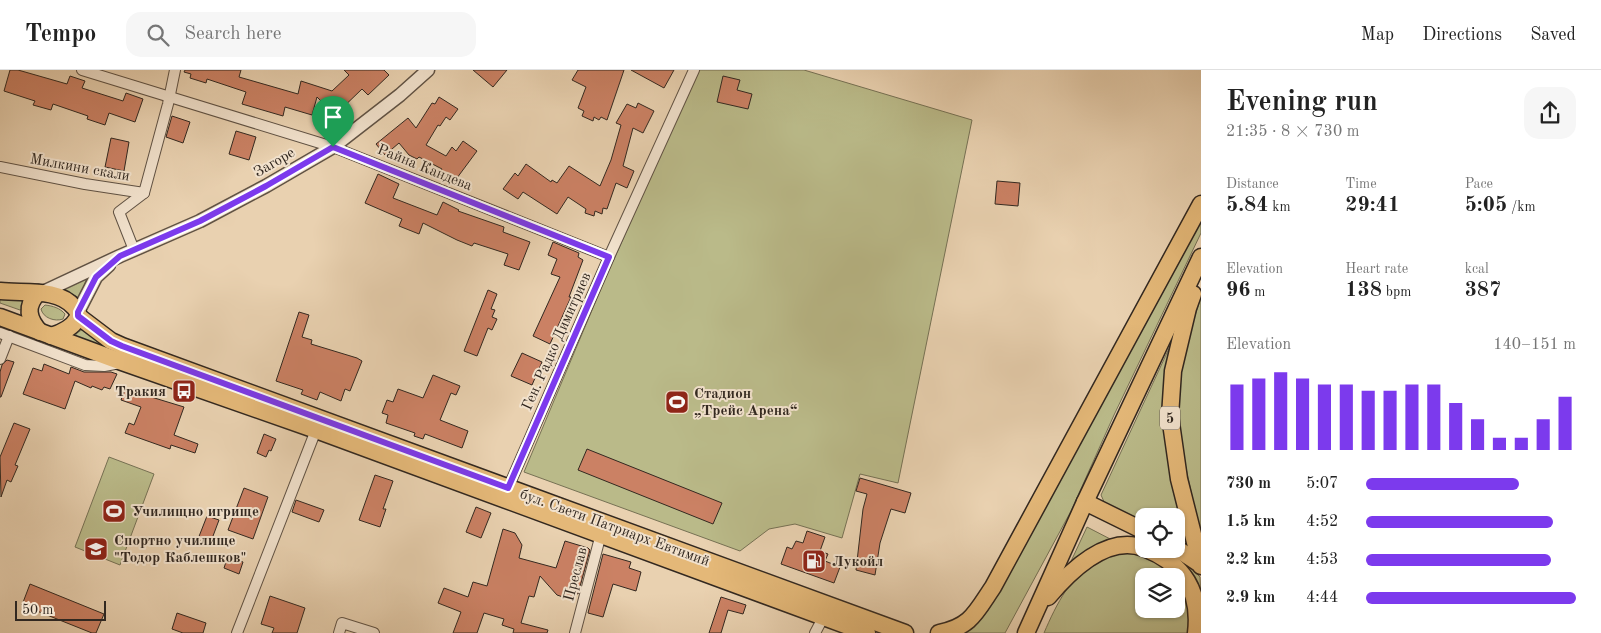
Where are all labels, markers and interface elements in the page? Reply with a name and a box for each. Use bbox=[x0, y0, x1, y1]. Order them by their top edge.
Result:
search box bbox=[126, 12, 476, 57]
icon: search bbox=[144, 21, 172, 49]
text: Tempo bbox=[25, 23, 96, 47]
text: Search here bbox=[184, 25, 282, 44]
text: Map bbox=[1361, 26, 1394, 44]
text: Directions bbox=[1422, 26, 1502, 44]
text: Saved bbox=[1530, 26, 1576, 44]
button: share bbox=[1524, 87, 1576, 139]
text: Evening run bbox=[1226, 89, 1378, 117]
pin bbox=[312, 96, 354, 147]
icon: arrive bbox=[319, 103, 347, 131]
text: 21:35 · 8 × 730 m bbox=[1226, 124, 1359, 140]
street label: Райна Кандева bbox=[375, 143, 475, 194]
street label: Загоре bbox=[252, 146, 298, 181]
street label: Милкини скали bbox=[29, 152, 131, 185]
text: Distance bbox=[1226, 177, 1279, 191]
text: Time bbox=[1345, 177, 1377, 191]
text: Pace bbox=[1465, 177, 1493, 191]
text: 5.84 bbox=[1226, 195, 1268, 216]
text: 29:41 bbox=[1345, 195, 1400, 216]
text: 5:05 bbox=[1465, 195, 1507, 216]
text: km bbox=[1268, 200, 1291, 214]
text: /km bbox=[1507, 200, 1536, 214]
text: Elevation bbox=[1226, 262, 1283, 276]
text: Heart rate bbox=[1345, 262, 1408, 276]
text: kcal bbox=[1465, 262, 1489, 276]
street label: Ген. Радко Димитриев bbox=[520, 270, 595, 413]
text: 96 bbox=[1226, 280, 1250, 301]
text: 138 bbox=[1345, 280, 1382, 301]
text: 387 bbox=[1465, 280, 1501, 301]
text: m bbox=[1250, 285, 1265, 299]
text: bpm bbox=[1382, 285, 1411, 299]
text: Elevation bbox=[1226, 337, 1291, 353]
text: 140–151 m bbox=[1493, 337, 1576, 353]
bus stop icon: Тракия bbox=[171, 378, 197, 404]
place label: Тракия bbox=[115, 385, 166, 400]
place label: Стадион „Трейс Арена“ bbox=[694, 387, 797, 419]
sports icon: Стадион „Трейс Арена“ bbox=[664, 389, 690, 415]
road number: 5 bbox=[1160, 406, 1180, 429]
text: 730 m bbox=[1226, 476, 1271, 492]
text: 5:07 bbox=[1306, 476, 1338, 492]
street label: бул. Свети Патриарх Евтимий bbox=[518, 487, 711, 570]
sports icon: Училищно игрище bbox=[101, 498, 127, 524]
place label: Училищно игрище bbox=[132, 505, 259, 520]
map controls bbox=[1135, 508, 1185, 618]
button: locate bbox=[1135, 508, 1185, 558]
text: 1.5 km bbox=[1226, 514, 1275, 530]
text: 4:52 bbox=[1306, 514, 1338, 530]
place label: Спортно училище "Тодор Каблешков" bbox=[114, 534, 246, 566]
school or university icon: Спортно училище "Тодор Каблешков" bbox=[83, 536, 109, 562]
street label: Преслав bbox=[562, 546, 591, 603]
fuel station icon: Лукойл bbox=[801, 548, 827, 574]
text: 2.2 km bbox=[1226, 552, 1275, 568]
text: 4:53 bbox=[1306, 552, 1338, 568]
place label: Лукойл bbox=[832, 555, 884, 570]
button: layers bbox=[1135, 568, 1185, 618]
text: 2.9 km bbox=[1226, 590, 1275, 606]
text: 4:44 bbox=[1306, 590, 1338, 606]
scale bar bbox=[15, 598, 106, 621]
text: 50 m bbox=[22, 603, 53, 617]

